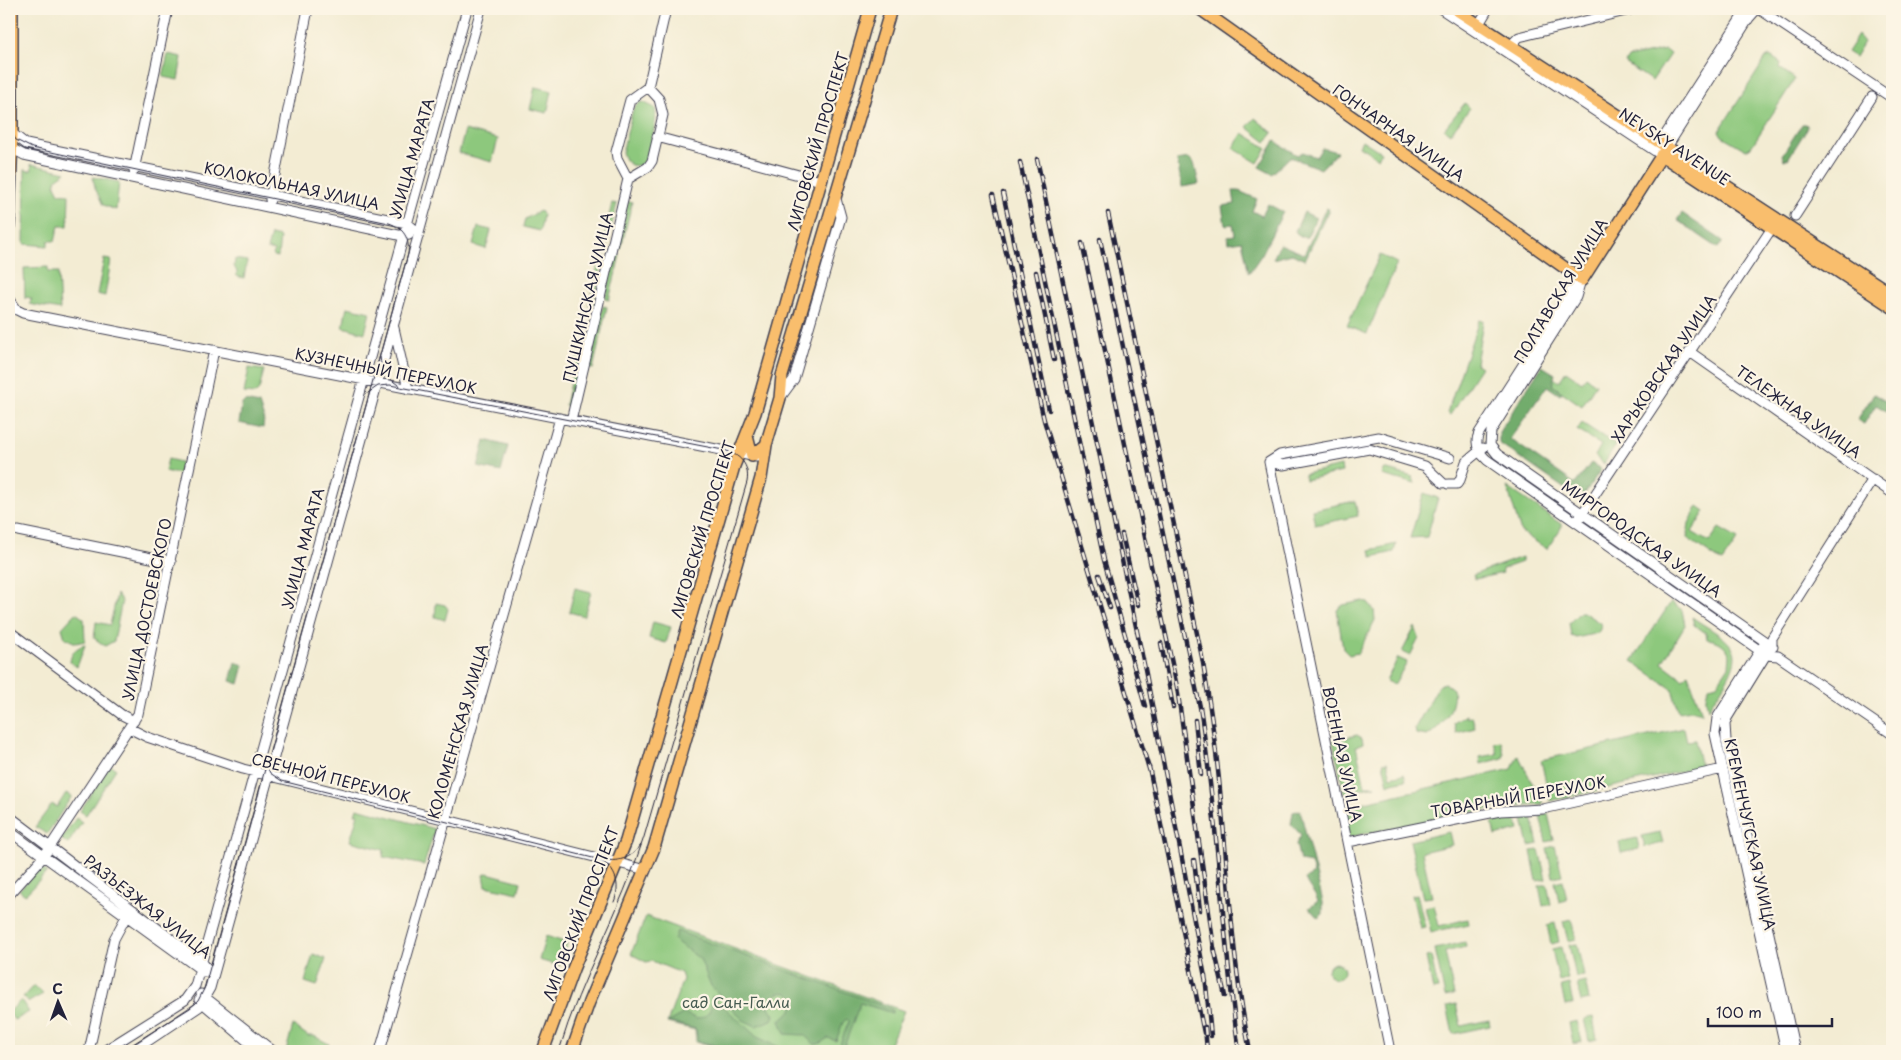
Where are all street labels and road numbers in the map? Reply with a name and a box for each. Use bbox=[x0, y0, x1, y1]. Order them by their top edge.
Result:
street label: ЛИГОВСКИЙ ПРОСПЕКТ bbox=[780, 48, 854, 233]
street label: ГОНЧАРНАЯ УЛИЦА bbox=[1328, 78, 1470, 186]
street label: УЛИЦА МАРАТА bbox=[383, 95, 439, 221]
street label: NEVSKY AVENUE bbox=[1615, 101, 1735, 191]
street label: КОЛОКОЛЬНАЯ УЛИЦА bbox=[202, 155, 382, 215]
street label: ПУШКИНСКАЯ УЛИЦА bbox=[556, 209, 618, 385]
street label: ПОЛТАВСКАЯ УЛИЦА bbox=[1508, 213, 1612, 367]
street label: ХАРЬКОВСКАЯ УЛИЦА bbox=[1605, 289, 1721, 447]
street label: КУЗНЕЧНЫЙ ПЕРЕУЛОК bbox=[293, 341, 479, 399]
street label: ТЕЛЕЖНАЯ УЛИЦА bbox=[1732, 359, 1866, 463]
street label: ЛИГОВСКИЙ ПРОСПЕКТ bbox=[664, 436, 740, 621]
street label: МИРГОРОДСКАЯ УЛИЦА bbox=[1557, 474, 1727, 602]
street label: УЛИЦА МАРАТА bbox=[275, 485, 329, 611]
street label: УЛИЦА ДОСТОЕВСКОГО bbox=[115, 516, 177, 702]
street label: КОЛОМЕНСКАЯ УЛИЦА bbox=[421, 641, 493, 821]
street label: ВОЕННАЯ УЛИЦА bbox=[1317, 684, 1369, 824]
street label: КРЕМЕНЧУГСКАЯ УЛИЦА bbox=[1719, 736, 1783, 932]
street label: СВЕЧНОЙ ПЕРЕУЛОК bbox=[249, 746, 413, 808]
street label: ТОВАРНЫЙ ПЕРЕУЛОК bbox=[1429, 769, 1608, 823]
street label: ЛИГОВСКИЙ ПРОСПЕКТ bbox=[536, 822, 624, 1003]
street label: РАЗЪЕЗЖАЯ УЛИЦА bbox=[79, 849, 217, 963]

